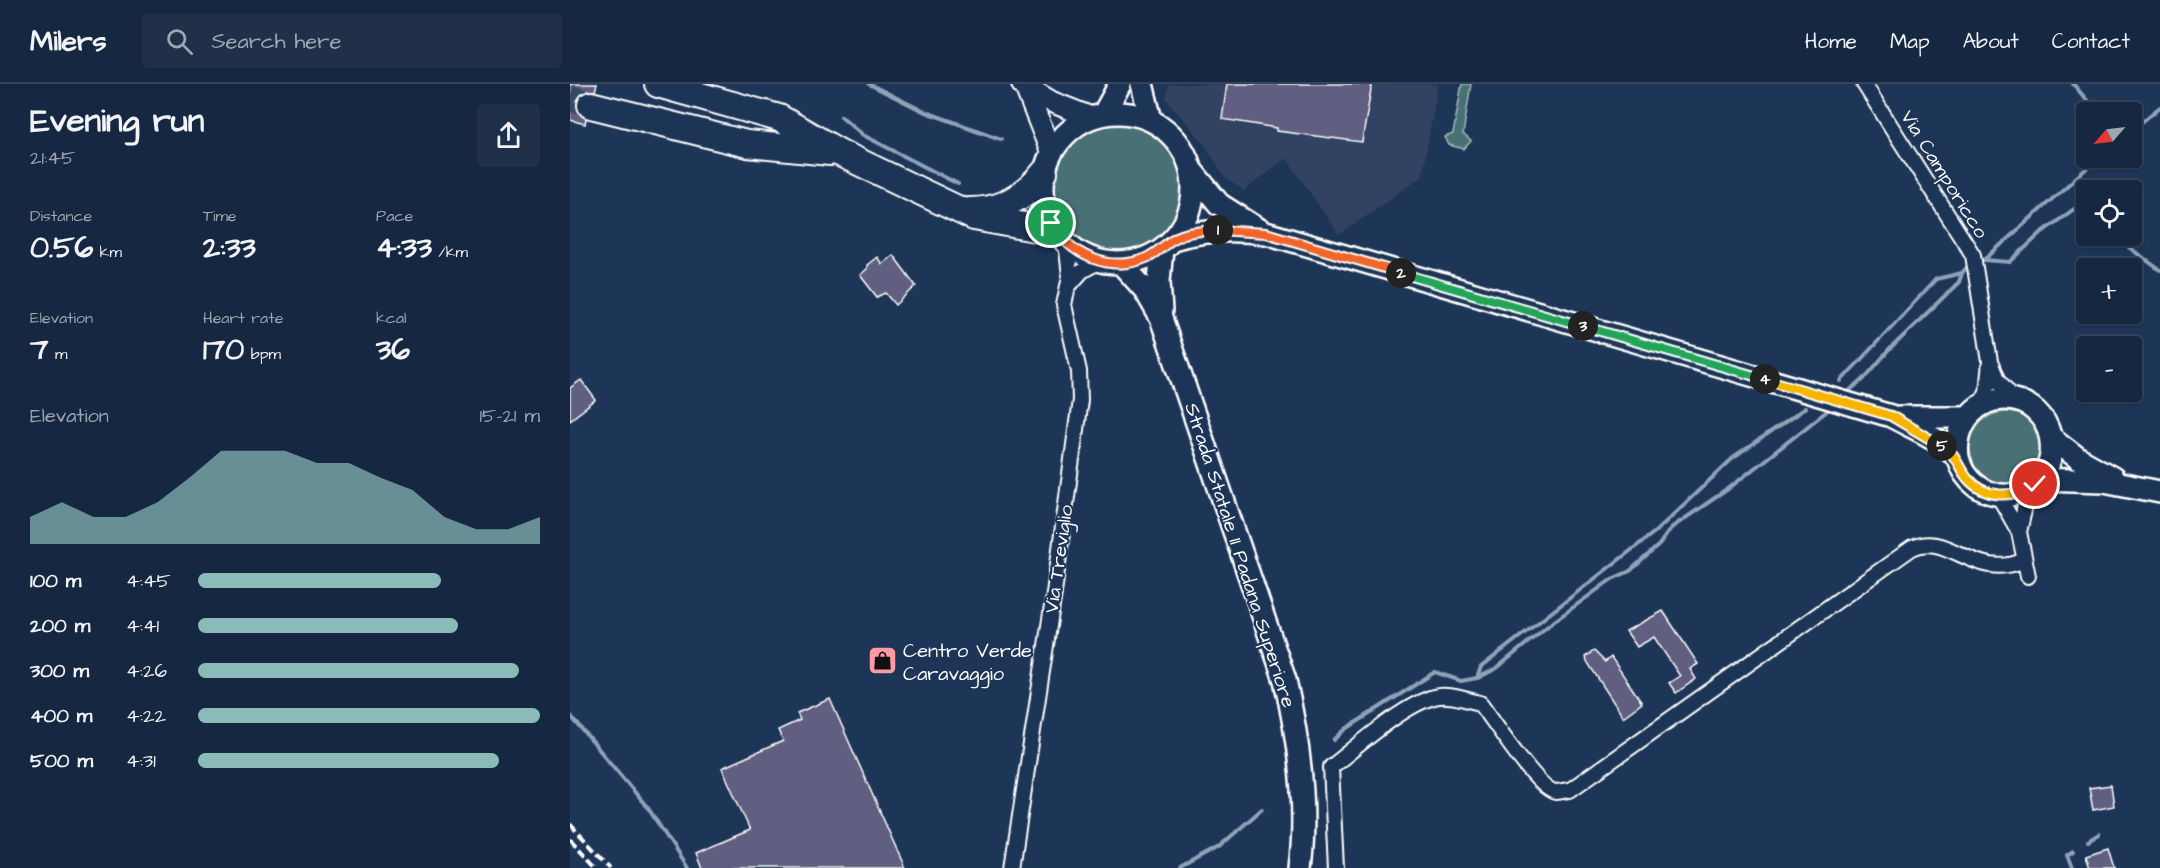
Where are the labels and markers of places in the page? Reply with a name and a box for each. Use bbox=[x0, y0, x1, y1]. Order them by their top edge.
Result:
pin bbox=[1025, 197, 1076, 248]
pin: 1 bbox=[1203, 215, 1233, 245]
pin: 2 bbox=[1386, 258, 1416, 288]
pin: 3 bbox=[1568, 311, 1598, 341]
pin: 4 bbox=[1750, 364, 1780, 394]
pin: 5 bbox=[1927, 431, 1957, 461]
pin bbox=[2009, 458, 2060, 509]
place label: Centro Verde Caravaggio bbox=[903, 637, 1032, 689]
shop icon: Centro Verde Caravaggio bbox=[866, 645, 898, 677]

